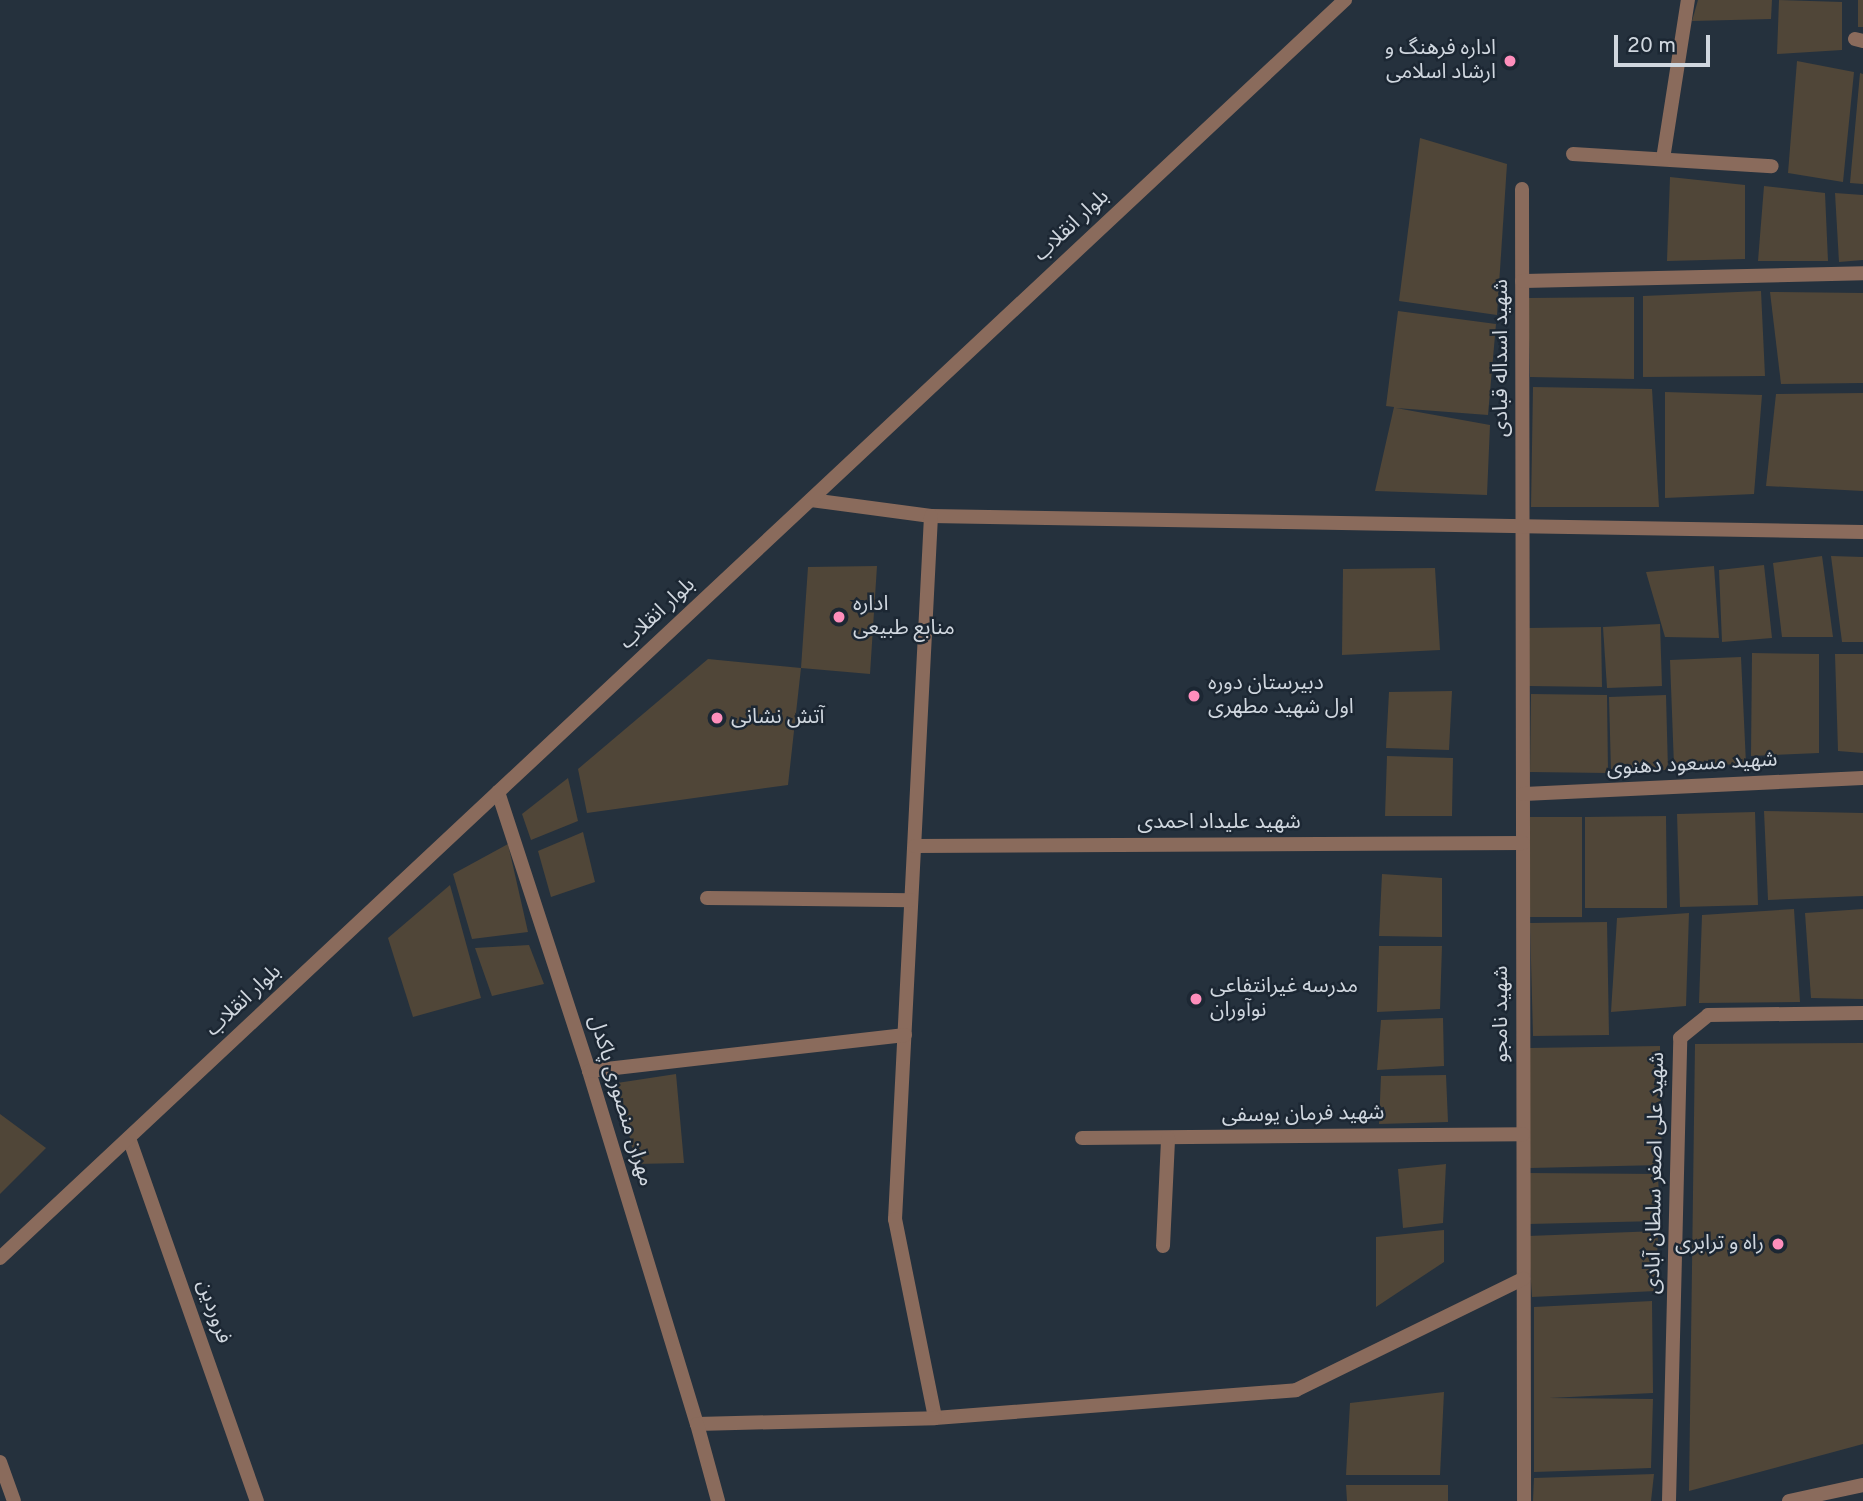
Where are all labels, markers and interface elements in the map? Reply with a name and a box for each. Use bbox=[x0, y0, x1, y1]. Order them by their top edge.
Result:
scale bar bbox=[1618, 21, 1714, 65]
text: 20 m bbox=[1627, 33, 1676, 60]
place label: اداره فرهنگ و ارشاد اسلامی bbox=[1385, 36, 1496, 86]
marker: اداره فرهنگ و ارشاد اسلامی bbox=[1502, 53, 1518, 69]
street label: بلوار انقلاب bbox=[1029, 185, 1115, 267]
street label: شهید اسداله قبادی bbox=[1489, 279, 1515, 437]
street label: بلوار انقلاب bbox=[615, 573, 701, 655]
place label: اداره منابع طبیعی bbox=[853, 592, 955, 642]
marker: اداره منابع طبیعی bbox=[831, 609, 847, 625]
place label: دبیرستان دوره اول شهید مطهری bbox=[1208, 671, 1354, 721]
marker: دبیرستان دوره اول شهید مطهری bbox=[1186, 688, 1202, 704]
place label: آتش نشانی bbox=[731, 705, 825, 731]
marker: آتش نشانی bbox=[709, 710, 725, 726]
street label: شهید مسعود دهنوی bbox=[1606, 748, 1778, 782]
street label: شهید علیداد احمدی bbox=[1137, 810, 1301, 836]
street label: بلوار انقلاب bbox=[201, 960, 287, 1042]
street label: شهید نامجو bbox=[1489, 965, 1515, 1063]
place label: مدرسه غیرانتفاعی نوآوران bbox=[1210, 974, 1358, 1024]
marker: مدرسه غیرانتفاعی نوآوران bbox=[1188, 991, 1204, 1007]
street label: مهران منصوری پاکدل bbox=[582, 1013, 658, 1189]
street label: شهید علی اصغر سلطان آبادی bbox=[1641, 1052, 1671, 1294]
street label: شهید فرمان یوسفی bbox=[1221, 1101, 1385, 1129]
place label: راه و ترابری bbox=[1675, 1231, 1764, 1257]
marker: راه و ترابری bbox=[1770, 1236, 1786, 1252]
street label: فروردین bbox=[190, 1277, 236, 1347]

